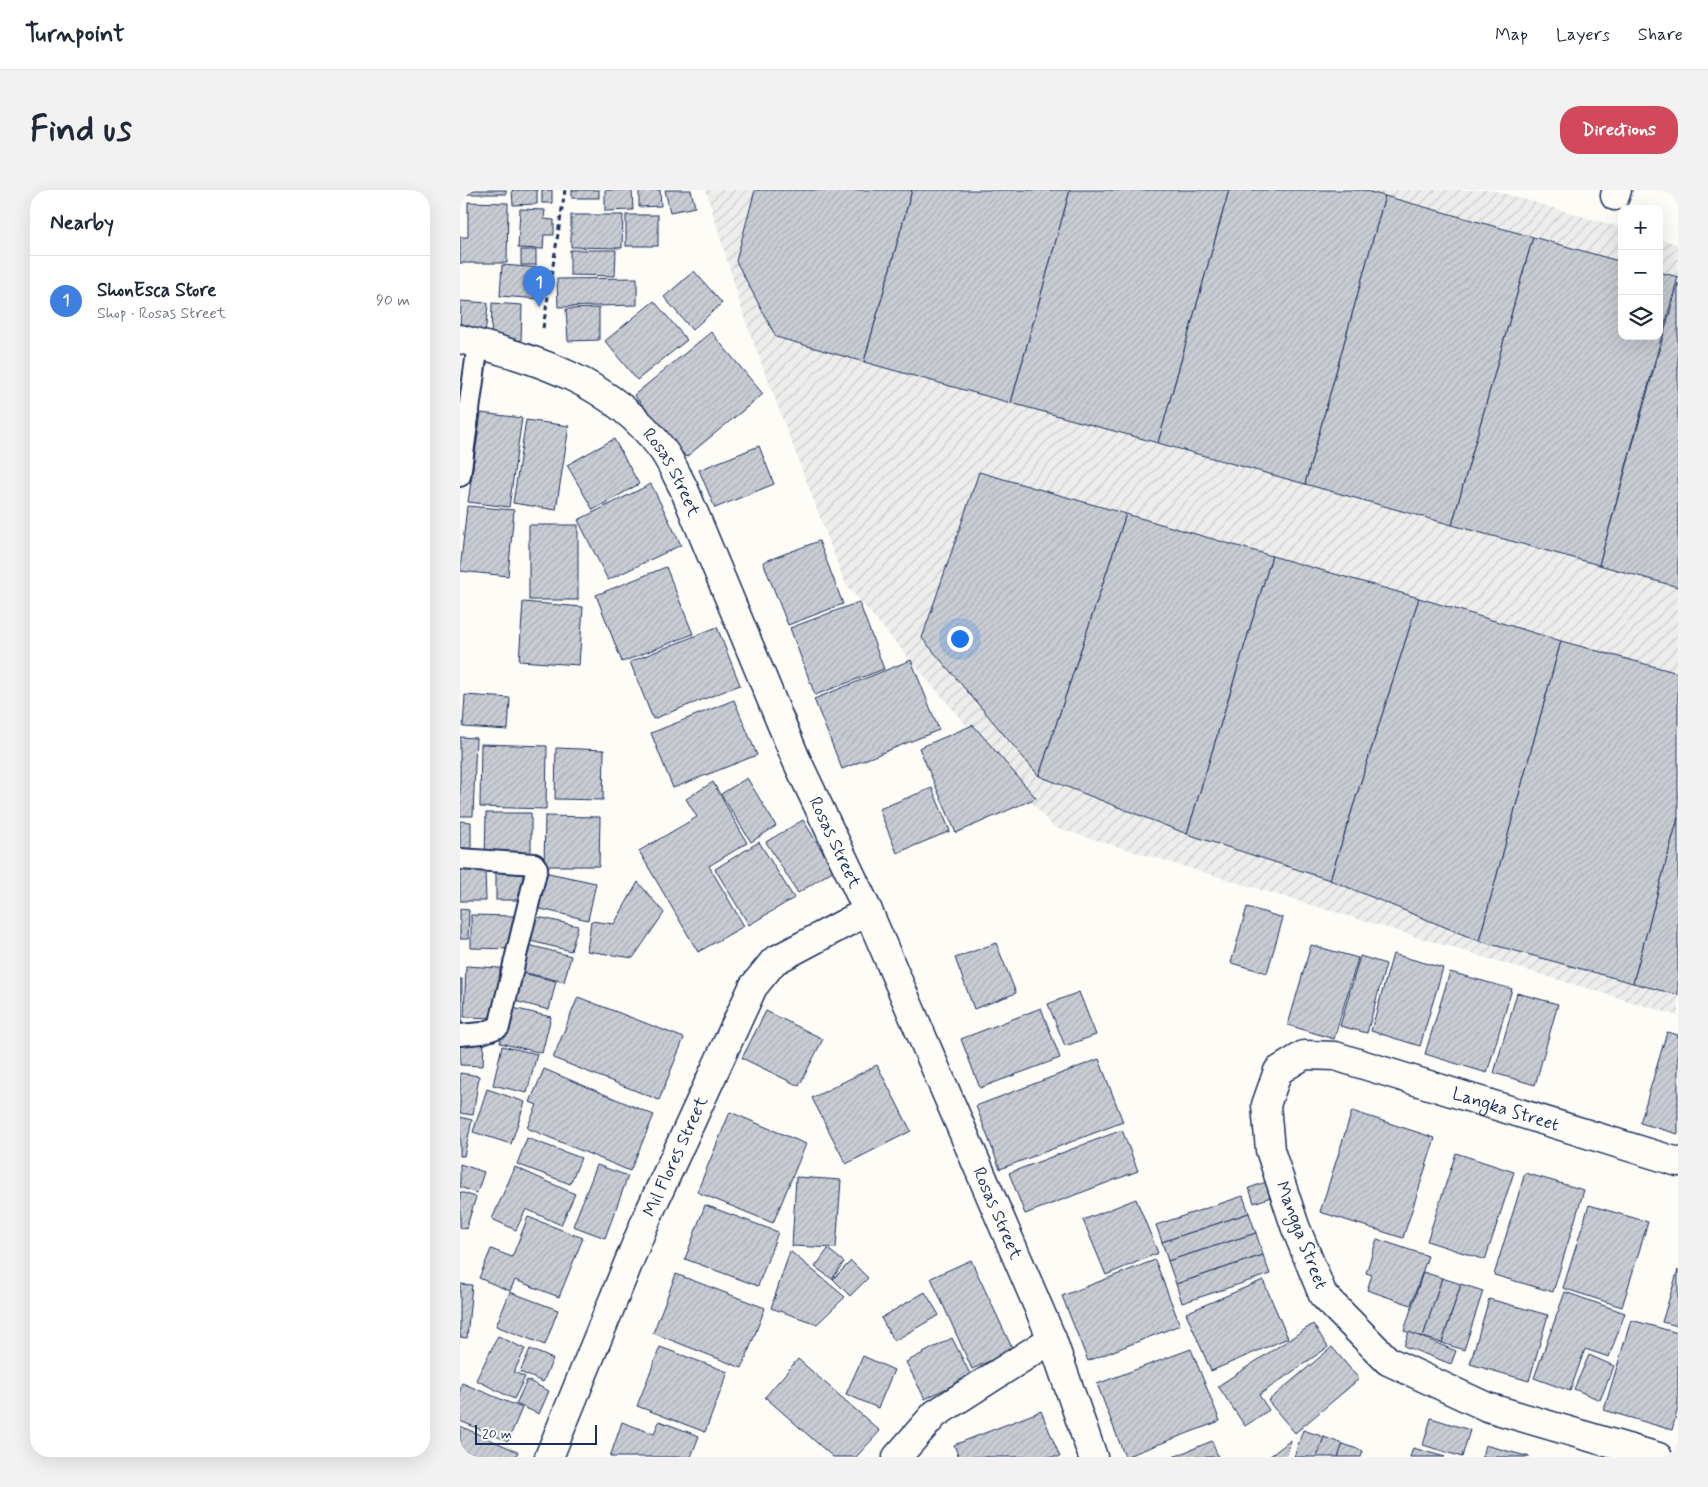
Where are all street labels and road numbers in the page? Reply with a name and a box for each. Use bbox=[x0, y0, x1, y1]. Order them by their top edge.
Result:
street label: Rosas Street bbox=[637, 423, 705, 521]
street label: Rosas Street bbox=[803, 793, 867, 893]
street label: Langka Street bbox=[1449, 1082, 1562, 1138]
street label: Mil Flores Street bbox=[638, 1092, 714, 1221]
street label: Rosas Street bbox=[966, 1164, 1028, 1264]
street label: Mangga Street bbox=[1269, 1178, 1333, 1293]

